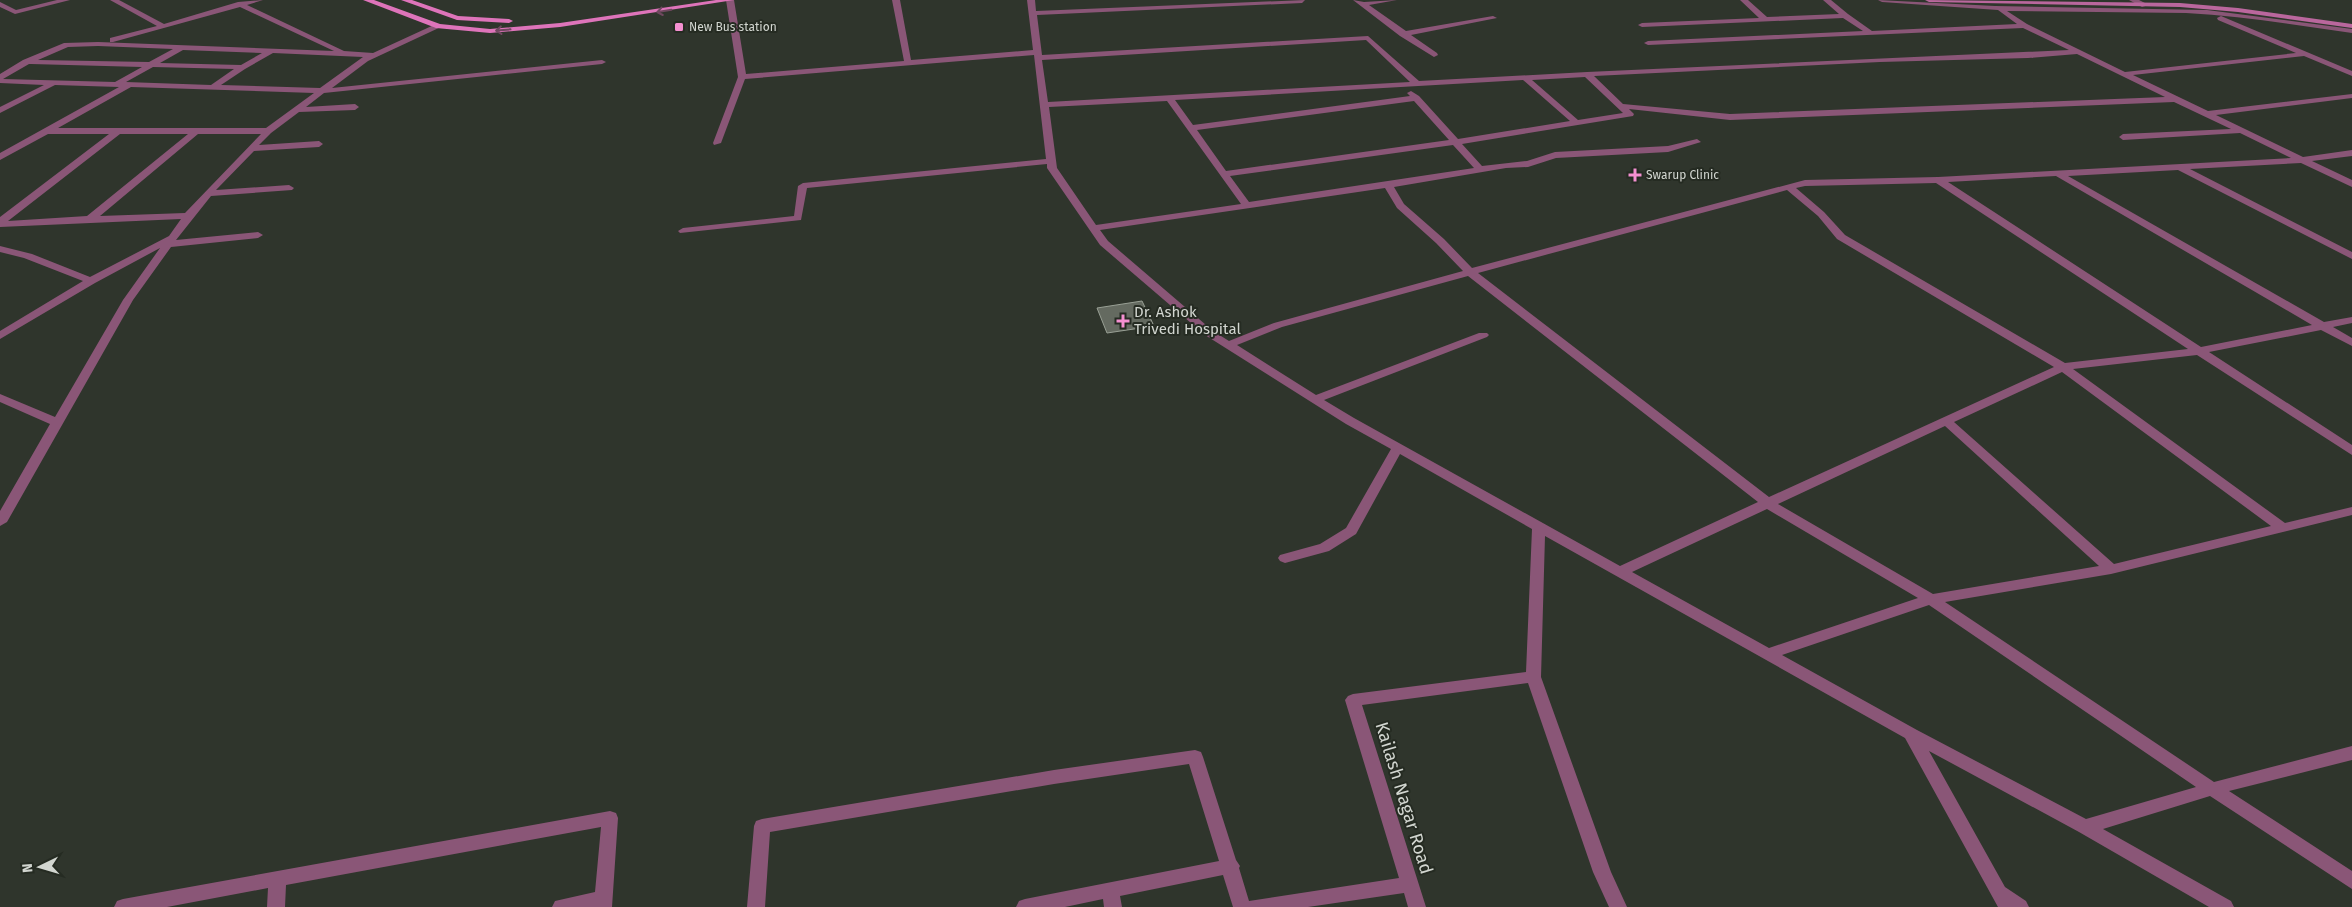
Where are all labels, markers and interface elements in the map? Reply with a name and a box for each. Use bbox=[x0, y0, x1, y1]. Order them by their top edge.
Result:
one-way arrow bbox=[657, 6, 673, 16]
place label: New Bus station bbox=[689, 20, 777, 34]
marker: New Bus station bbox=[673, 21, 685, 33]
one-way arrow bbox=[495, 25, 511, 34]
marker: Swarup Clinic bbox=[1628, 168, 1642, 182]
place label: Swarup Clinic bbox=[1646, 168, 1719, 182]
place label: Dr. Ashok Trivedi Hospital bbox=[1134, 303, 1241, 338]
marker: Dr. Ashok Trivedi Hospital bbox=[1116, 314, 1130, 328]
street label: Kailash Nagar Road bbox=[1370, 719, 1438, 877]
north arrow bbox=[15, 842, 65, 892]
text: N bbox=[19, 863, 36, 873]

